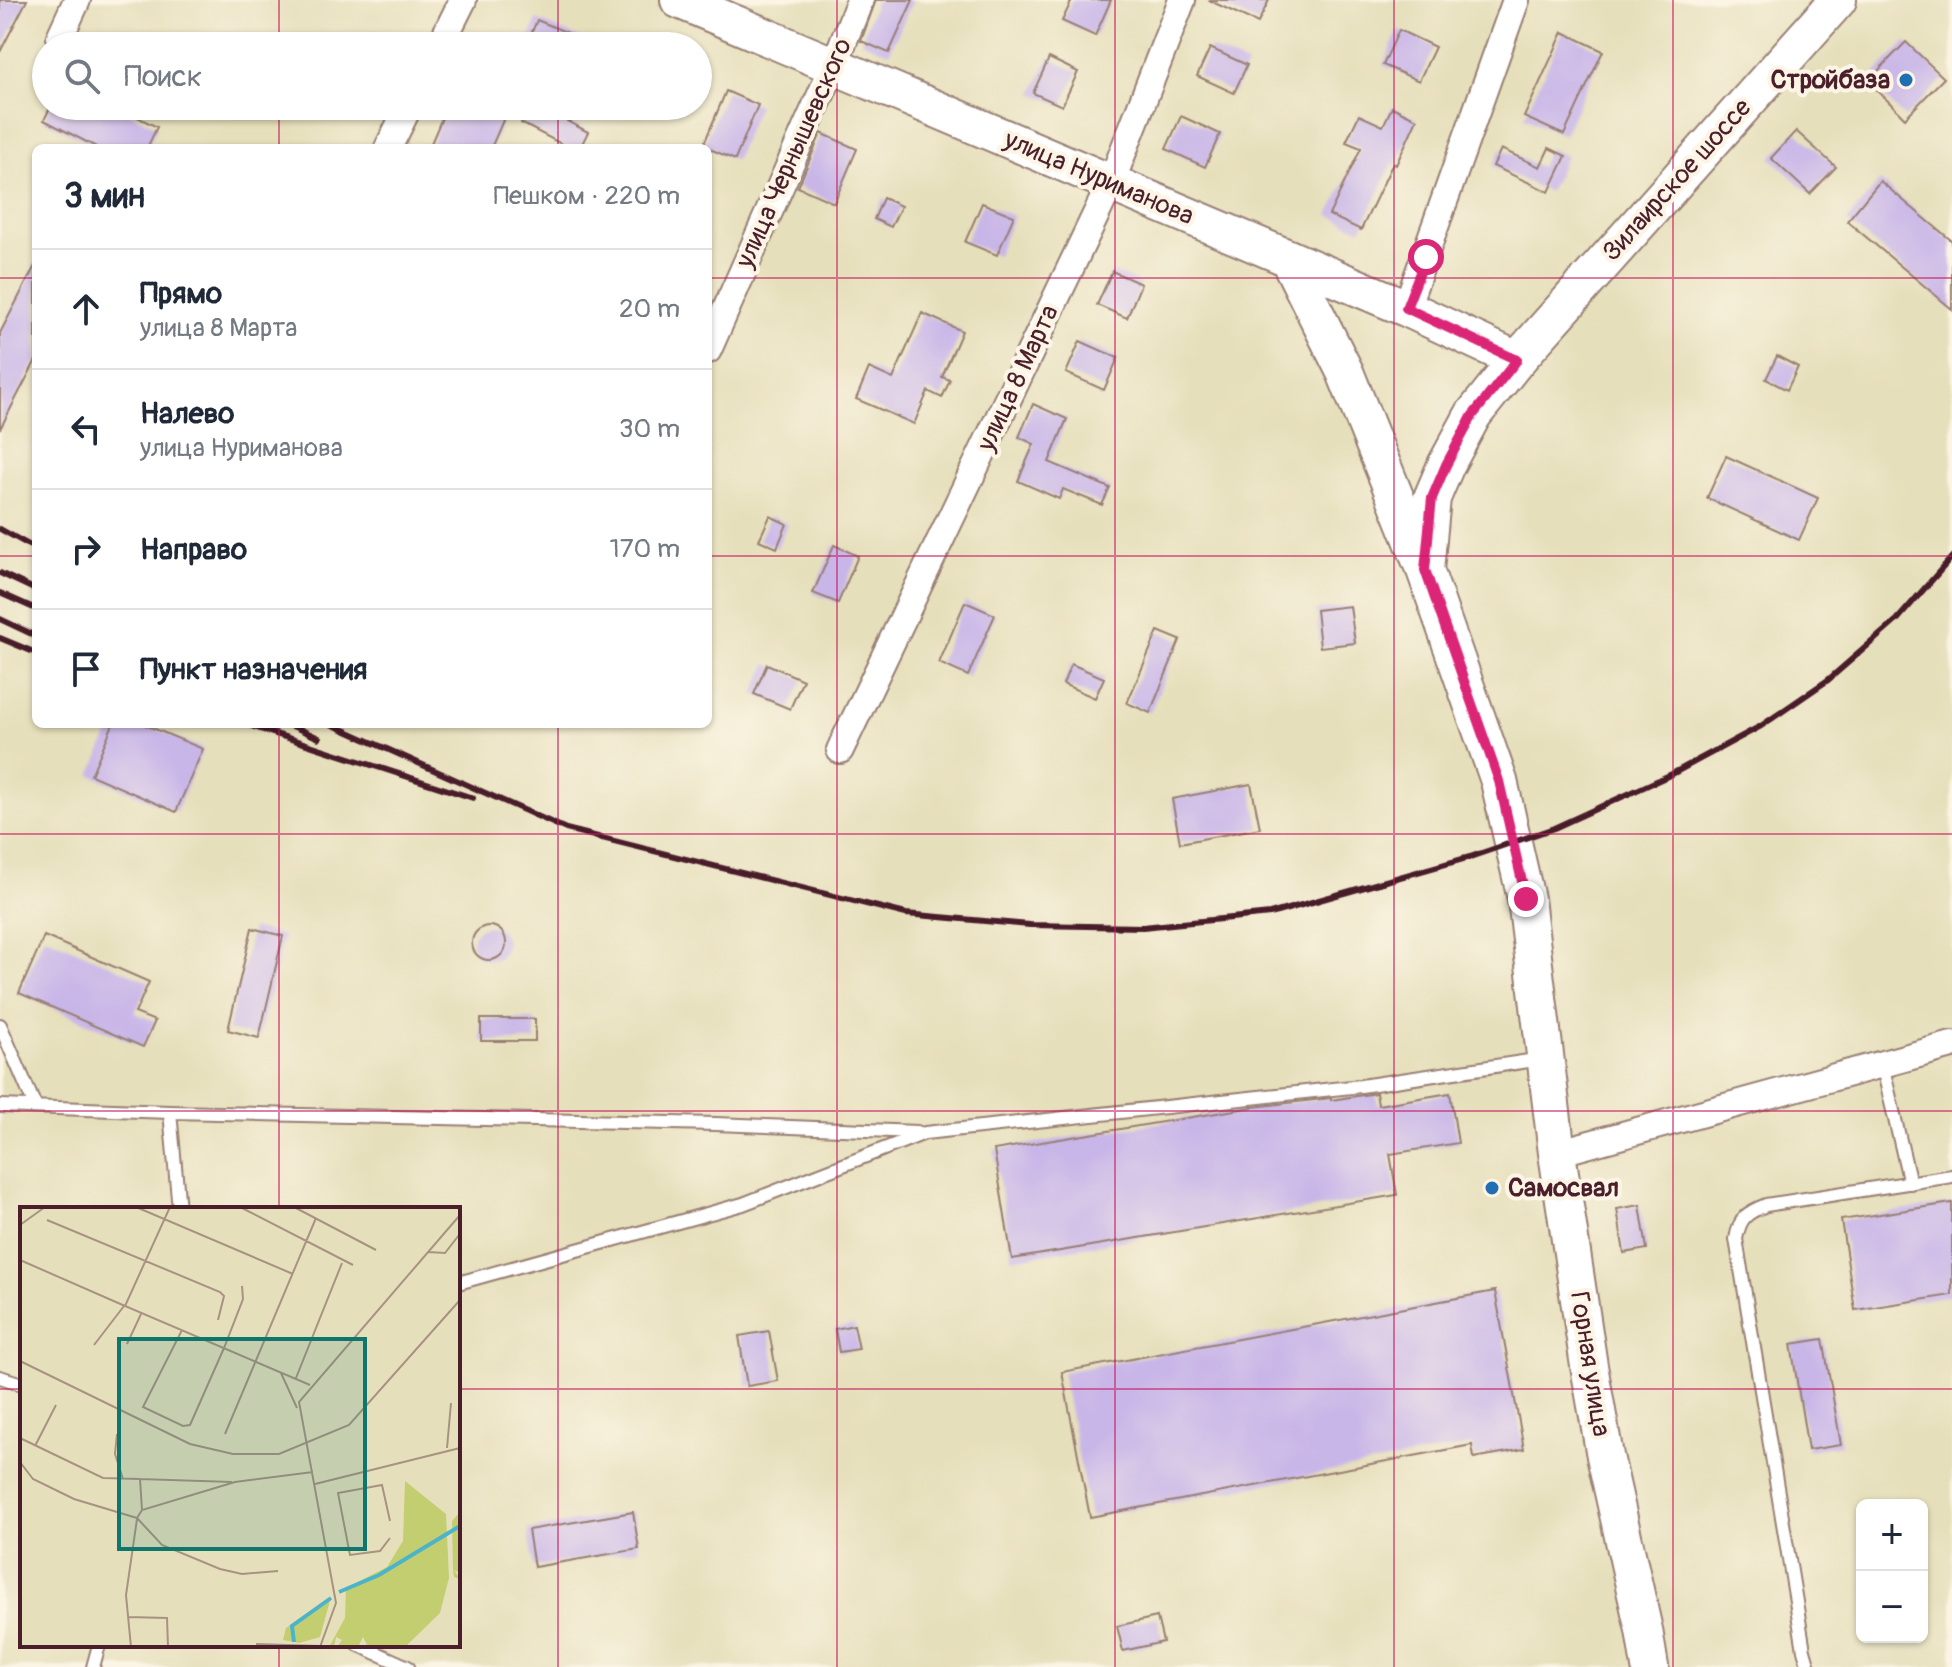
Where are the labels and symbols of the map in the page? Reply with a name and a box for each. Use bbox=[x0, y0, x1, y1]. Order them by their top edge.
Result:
street label: улица Чернышевского bbox=[728, 33, 859, 274]
place label: Стройбаза bbox=[1771, 64, 1890, 96]
marker: Стройбаза bbox=[1897, 71, 1915, 89]
street label: Зилаирское шоссе bbox=[1596, 92, 1758, 268]
street label: улица Нуриманова bbox=[998, 123, 1199, 232]
route start bbox=[1408, 239, 1444, 275]
street label: улица 8 Марта bbox=[970, 300, 1066, 457]
route end bbox=[1508, 881, 1544, 917]
place label: Самосвал bbox=[1508, 1172, 1619, 1204]
marker: Самосвал bbox=[1483, 1179, 1501, 1197]
inset map bbox=[20, 1207, 460, 1647]
street label: Горная улица bbox=[1563, 1289, 1617, 1439]

